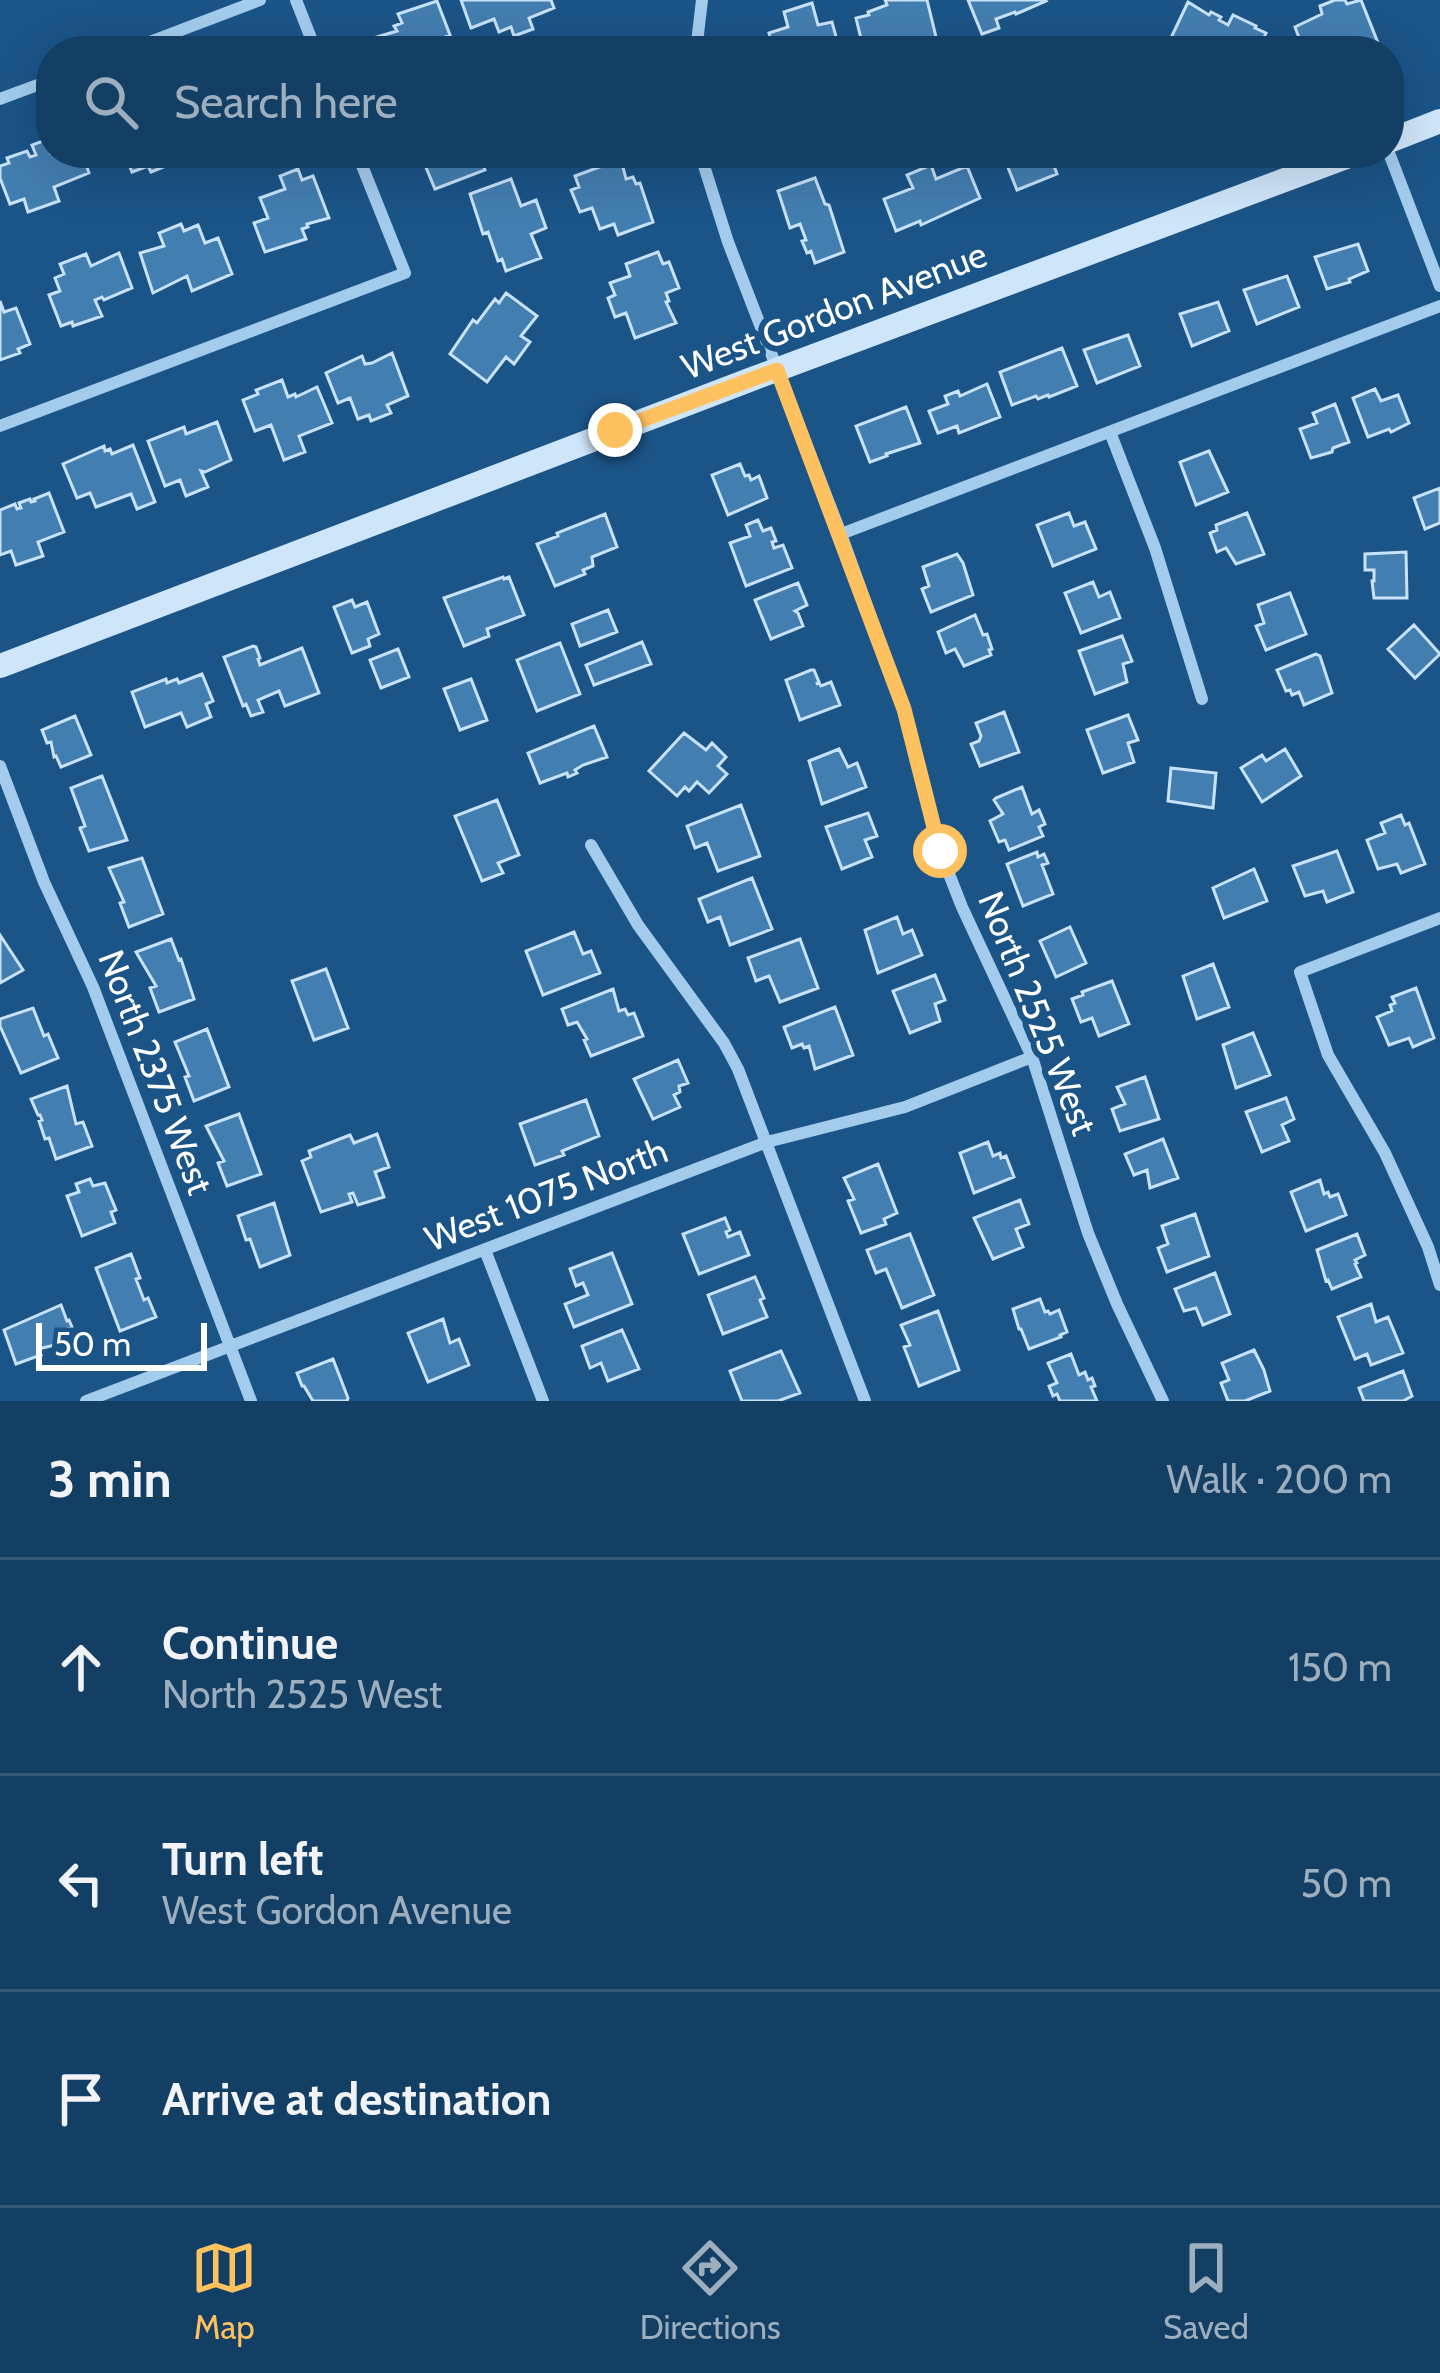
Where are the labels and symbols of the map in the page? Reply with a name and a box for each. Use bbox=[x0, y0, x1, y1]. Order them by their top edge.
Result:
street label: West Gordon Avenue bbox=[675, 232, 993, 388]
route end bbox=[588, 403, 642, 457]
route start bbox=[913, 824, 967, 878]
street label: North 2525 West bbox=[969, 885, 1107, 1141]
street label: North 2375 West bbox=[89, 944, 223, 1200]
street label: West 1075 North bbox=[419, 1128, 673, 1260]
scale bar bbox=[36, 1317, 207, 1370]

